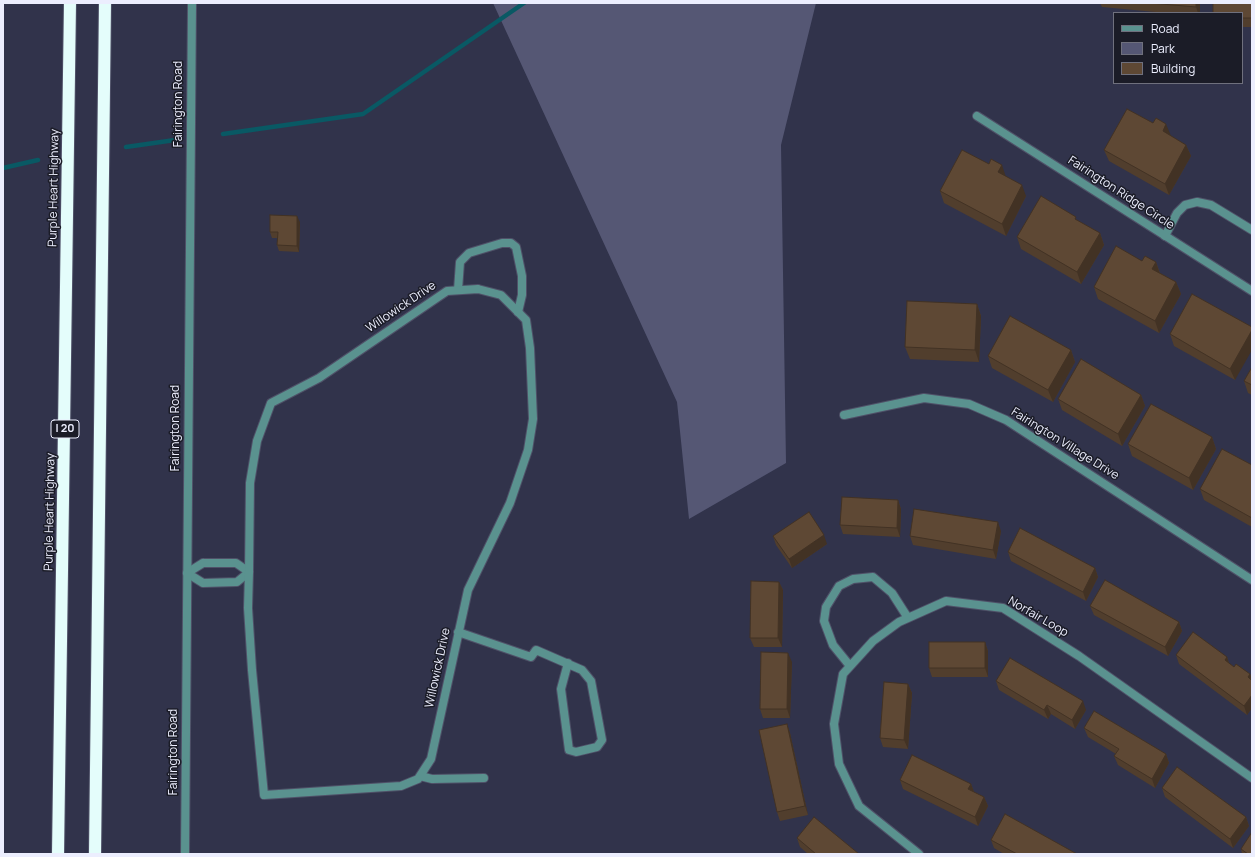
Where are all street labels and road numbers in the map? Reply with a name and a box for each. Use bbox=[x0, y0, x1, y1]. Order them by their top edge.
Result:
street label: Fairington Road bbox=[172, 61, 186, 147]
street label: Purple Heart Highway bbox=[46, 129, 62, 247]
street label: Fairington Ridge Circle bbox=[1065, 153, 1177, 233]
street label: Willowick Drive bbox=[363, 278, 439, 336]
street label: Fairington Road bbox=[169, 385, 183, 471]
street label: Fairington Village Drive bbox=[1008, 405, 1122, 483]
road number: I 20 bbox=[51, 420, 79, 438]
street label: Purple Heart Highway bbox=[42, 453, 58, 571]
street label: Norfair Loop bbox=[1005, 594, 1071, 640]
street label: Willowick Drive bbox=[423, 627, 453, 709]
street label: Fairington Road bbox=[167, 709, 181, 795]

